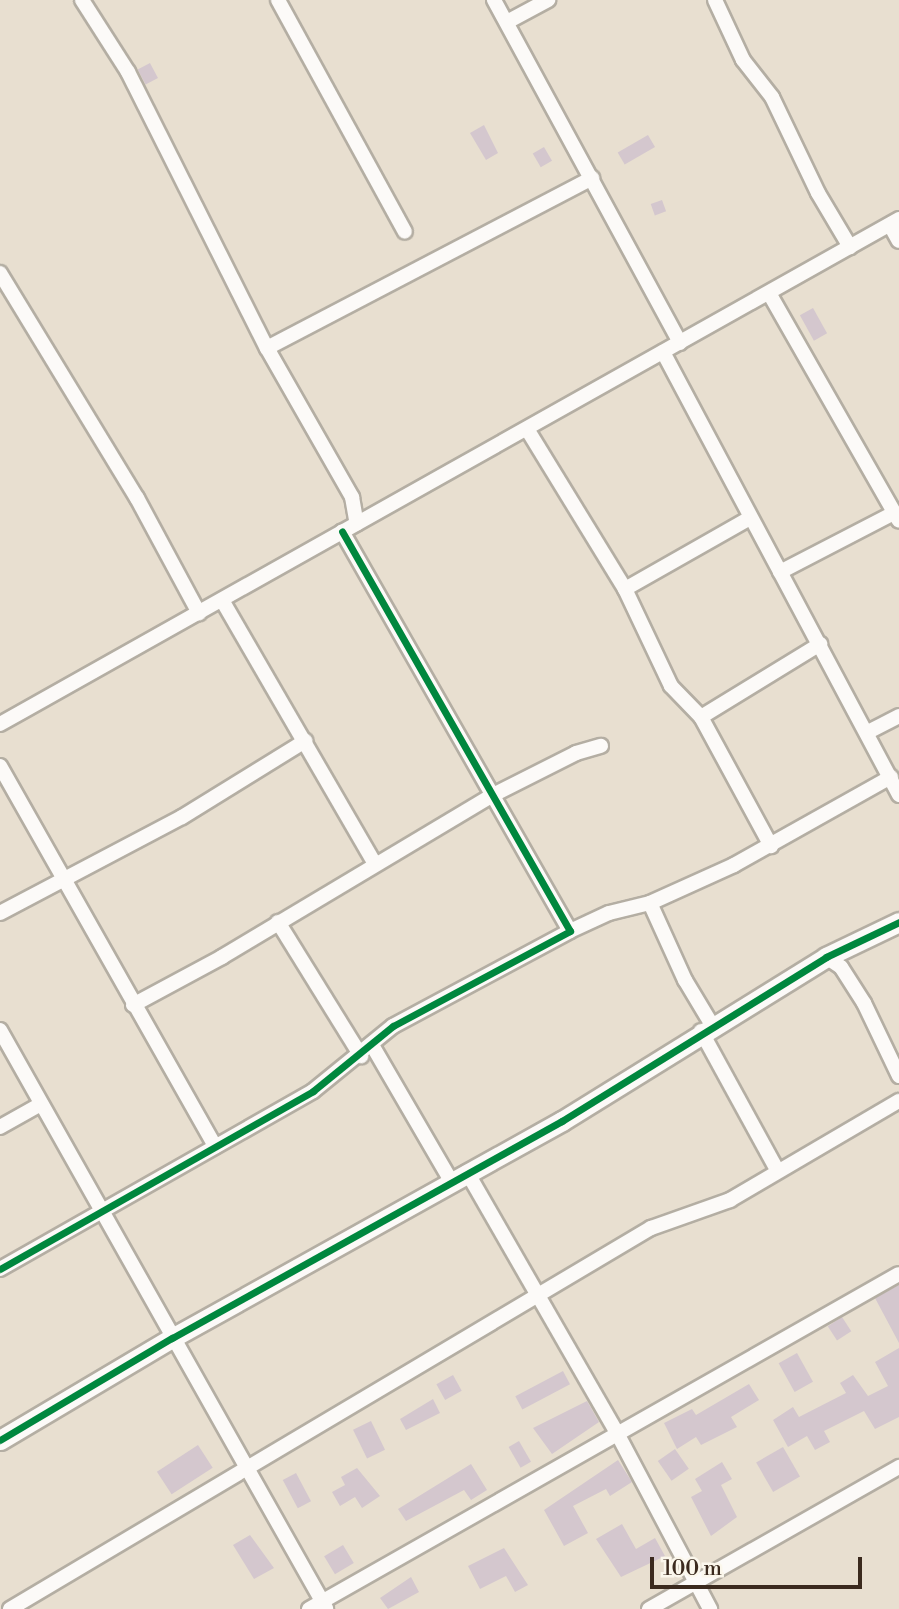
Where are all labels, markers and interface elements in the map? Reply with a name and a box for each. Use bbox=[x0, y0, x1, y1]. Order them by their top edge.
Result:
scale bar bbox=[654, 1542, 866, 1586]
text: 100 m bbox=[663, 1556, 722, 1582]

